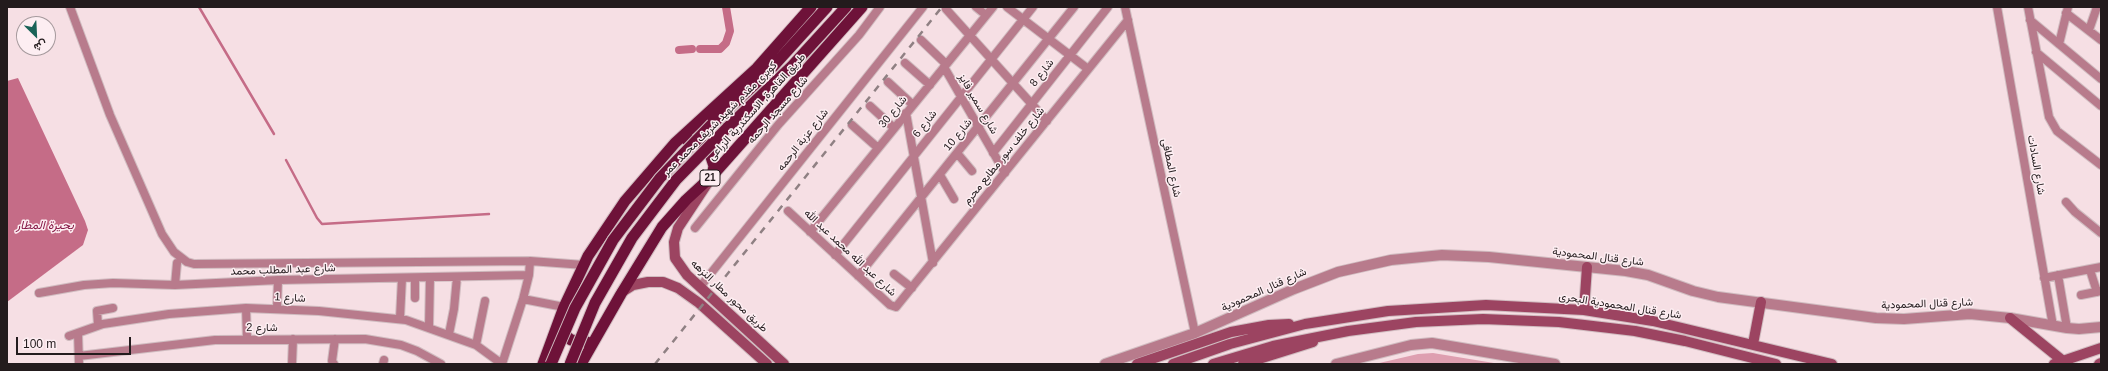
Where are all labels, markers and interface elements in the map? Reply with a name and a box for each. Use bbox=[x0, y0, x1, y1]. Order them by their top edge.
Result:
north arrow bbox=[16, 16, 56, 56]
text: ش bbox=[32, 38, 49, 54]
street label: طريق القاهرة, الاسكندرية الزراعى bbox=[705, 51, 809, 163]
street label: شارع 8 bbox=[1027, 57, 1057, 89]
street label: كوبرى مقدم شهيد شريف محمد عمر bbox=[660, 59, 780, 179]
street label: شارع سمير فايز bbox=[955, 71, 1001, 137]
street label: شارع مسجد الرحمه bbox=[745, 74, 811, 146]
street label: شارع 30 bbox=[876, 93, 910, 131]
street label: شارع خلف سور مطابع محرم bbox=[960, 104, 1048, 208]
street label: شارع عزبة الرحمه bbox=[775, 106, 831, 174]
street label: شارع 6 bbox=[910, 108, 940, 140]
street label: شارع 10 bbox=[941, 116, 975, 154]
street label: شارع السادات bbox=[2024, 134, 2048, 196]
street label: شارع المطافى bbox=[1158, 137, 1184, 199]
road number: 21 bbox=[700, 170, 720, 186]
street label: شارع عبد الله محمد عبد الله bbox=[801, 207, 899, 299]
water label: بحيرة المطار bbox=[16, 219, 74, 233]
street label: شارع قنال المحمودية bbox=[1552, 245, 1644, 269]
street label: طريق محور مطار النزهه bbox=[688, 257, 770, 335]
street label: شارع عبد المطلب محمد bbox=[230, 262, 336, 278]
street label: شارع قنال المحمودية bbox=[1219, 265, 1309, 315]
street label: شارع قنال المحمودية البحرى bbox=[1558, 290, 1682, 322]
street label: شارع 1 bbox=[274, 291, 306, 305]
street label: شارع قنال المحمودية bbox=[1881, 296, 1973, 312]
street label: شارع 2 bbox=[246, 321, 278, 335]
scale bar bbox=[18, 329, 133, 355]
text: 100 m bbox=[23, 337, 56, 351]

